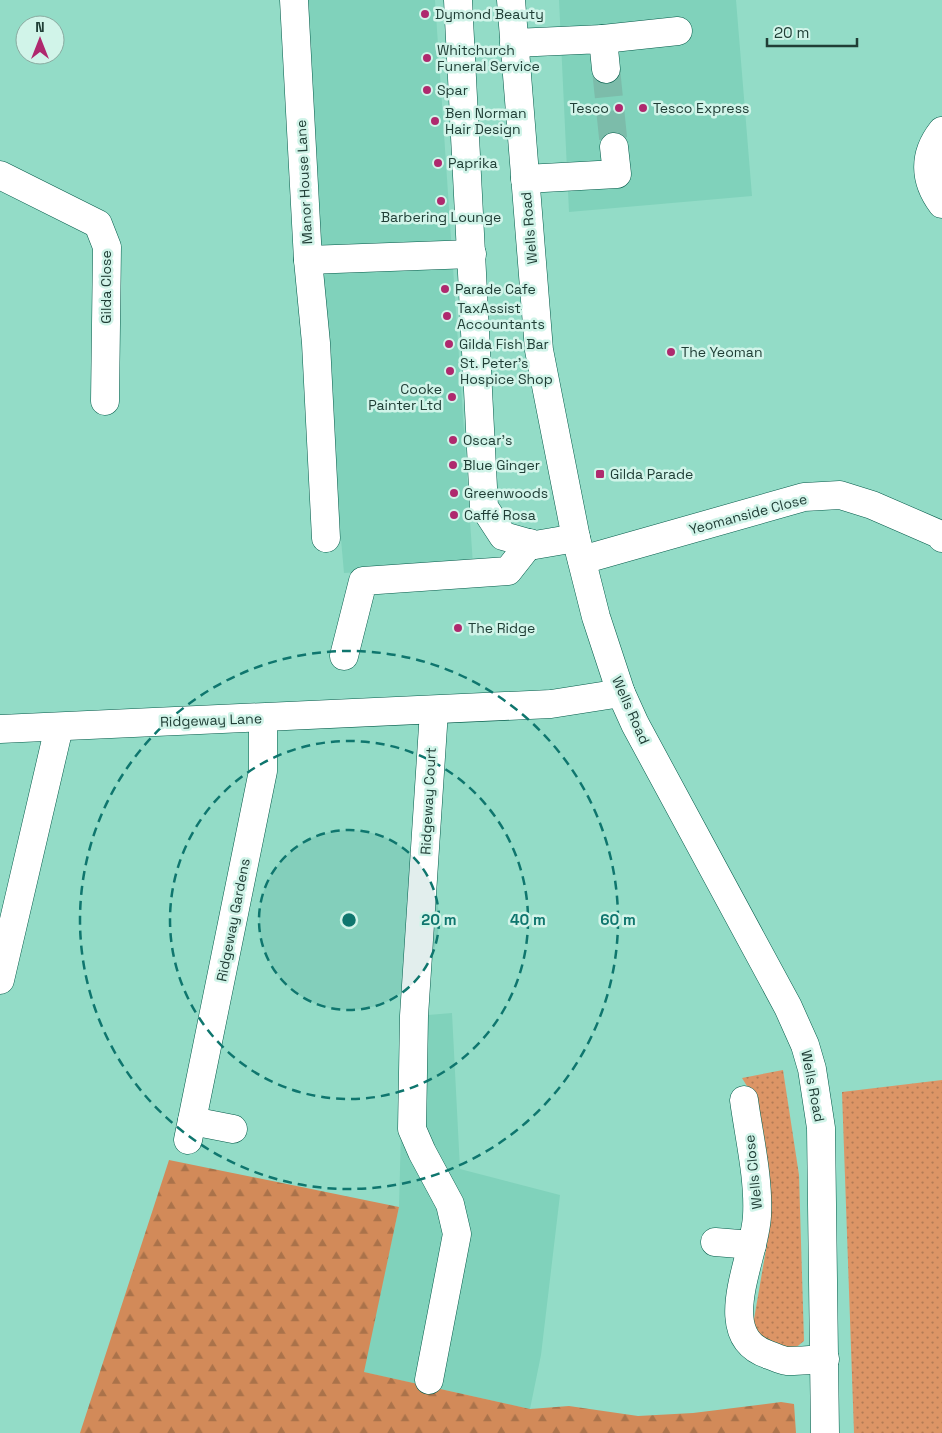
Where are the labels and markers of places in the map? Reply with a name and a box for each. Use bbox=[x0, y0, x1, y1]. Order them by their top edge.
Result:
place label: Dymond Beauty bbox=[435, 5, 544, 23]
marker: Dymond Beauty bbox=[419, 8, 431, 20]
place label: Whitchurch Funeral Service bbox=[437, 41, 540, 75]
marker: Whitchurch Funeral Service bbox=[421, 52, 433, 64]
place label: Spar bbox=[437, 81, 468, 99]
marker: Spar bbox=[421, 84, 433, 96]
place label: Tesco bbox=[569, 99, 609, 117]
place label: Tesco Express bbox=[653, 99, 749, 117]
marker: Tesco bbox=[613, 102, 625, 114]
marker: Tesco Express bbox=[637, 102, 649, 114]
place label: Ben Norman Hair Design bbox=[445, 104, 527, 138]
marker: Ben Norman Hair Design bbox=[429, 115, 441, 127]
place label: Paprika bbox=[448, 154, 497, 172]
marker: Paprika bbox=[432, 157, 444, 169]
marker: Barbering Lounge bbox=[435, 195, 447, 207]
place label: Barbering Lounge bbox=[381, 208, 501, 226]
place label: Parade Cafe bbox=[455, 280, 536, 298]
marker: Parade Cafe bbox=[439, 283, 451, 295]
place label: TaxAssist Accountants bbox=[457, 299, 545, 333]
marker: TaxAssist Accountants bbox=[441, 310, 453, 322]
place label: Gilda Fish Bar bbox=[459, 335, 549, 353]
marker: Gilda Fish Bar bbox=[443, 338, 455, 350]
place label: The Yeoman bbox=[681, 343, 762, 361]
marker: The Yeoman bbox=[665, 346, 677, 358]
place label: St. Peter's Hospice Shop bbox=[460, 354, 553, 388]
marker: St. Peter's Hospice Shop bbox=[444, 365, 456, 377]
place label: Cooke Painter Ltd bbox=[368, 380, 442, 414]
marker: Cooke Painter Ltd bbox=[446, 391, 458, 403]
place label: Oscar's bbox=[463, 431, 512, 449]
marker: Oscar's bbox=[447, 434, 459, 446]
place label: Blue Ginger bbox=[463, 456, 540, 474]
marker: Blue Ginger bbox=[447, 459, 459, 471]
place label: Gilda Parade bbox=[610, 465, 693, 483]
marker: Gilda Parade bbox=[594, 468, 606, 480]
place label: Greenwoods bbox=[464, 484, 548, 502]
marker: Greenwoods bbox=[448, 487, 460, 499]
place label: Caffé Rosa bbox=[464, 506, 536, 524]
marker: Caffé Rosa bbox=[448, 509, 460, 521]
place label: The Ridge bbox=[468, 619, 535, 637]
marker: The Ridge bbox=[452, 622, 464, 634]
centre of rings bbox=[340, 911, 358, 929]

